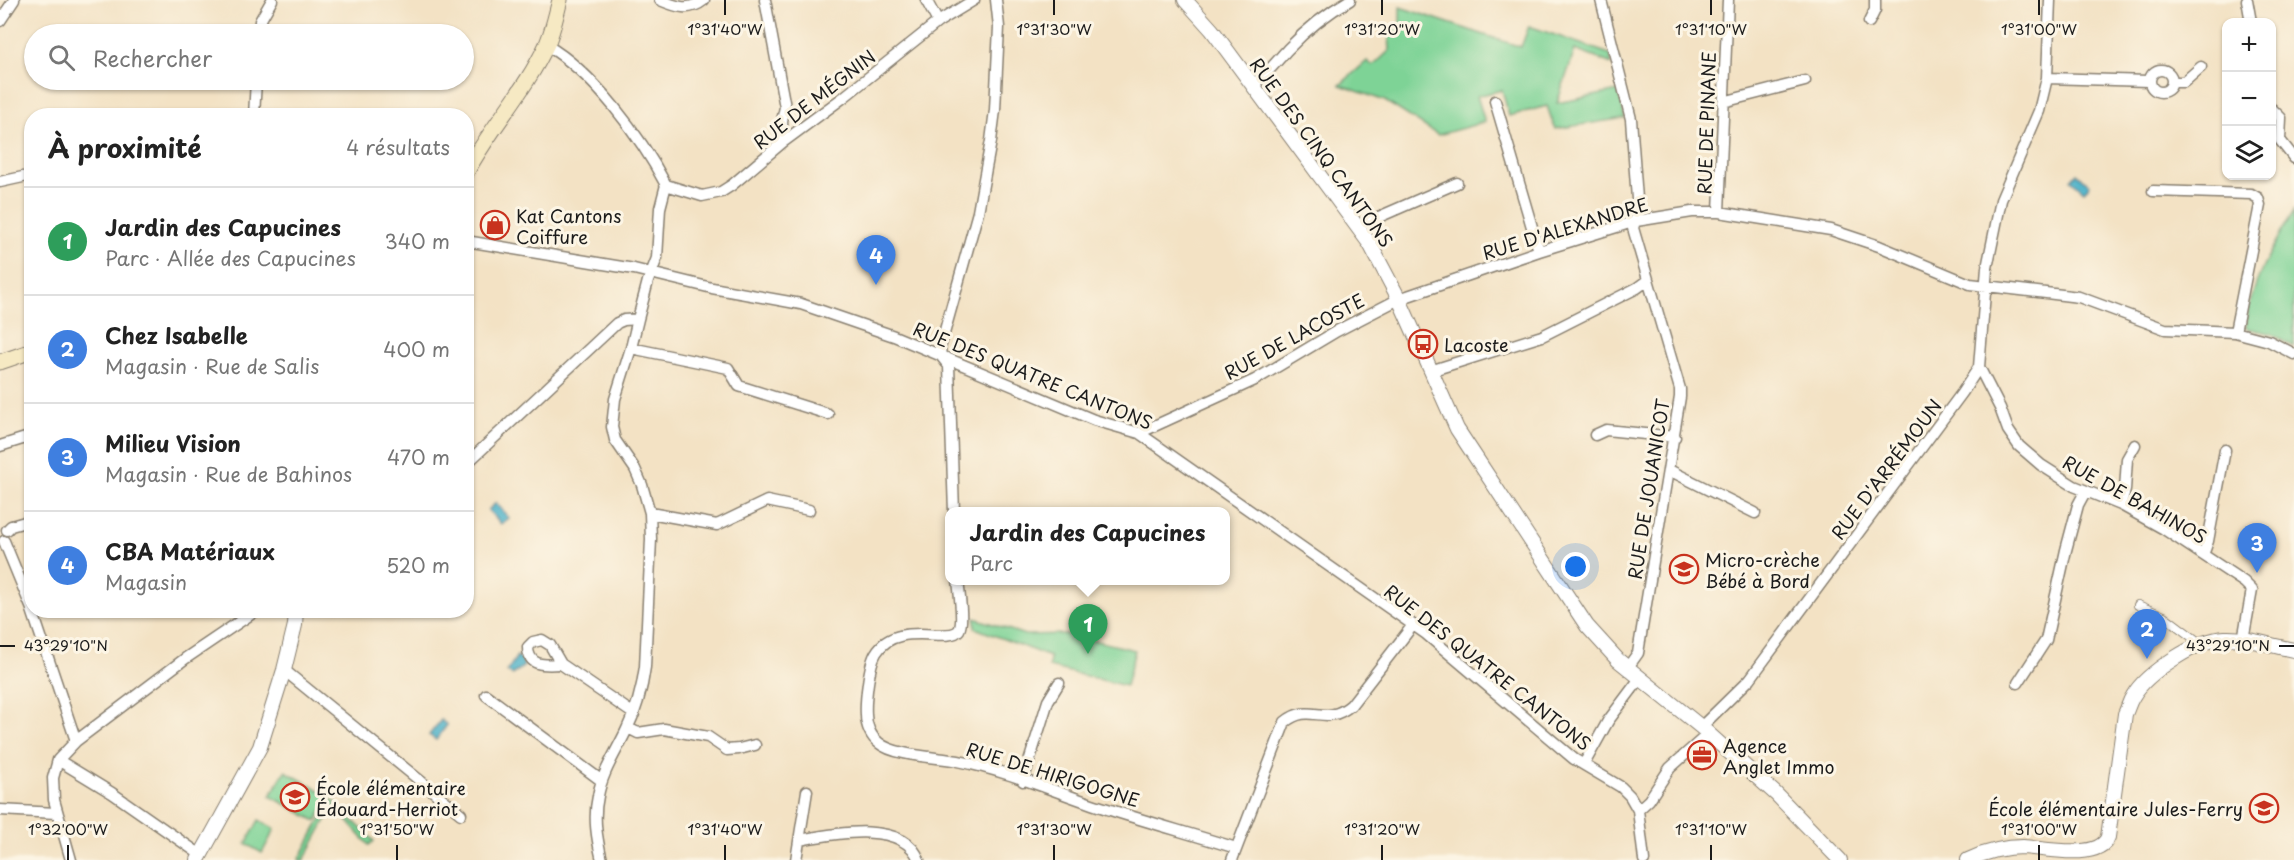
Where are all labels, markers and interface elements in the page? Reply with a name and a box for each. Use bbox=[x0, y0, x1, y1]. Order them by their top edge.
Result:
text: 1°31'40"W bbox=[688, 17, 763, 40]
text: 1°31'30"W bbox=[1016, 17, 1092, 40]
text: 1°31'20"W bbox=[1344, 17, 1420, 40]
text: 1°31'10"W bbox=[1675, 17, 1748, 40]
text: 1°31'00"W bbox=[2001, 17, 2078, 40]
map controls bbox=[2222, 18, 2276, 180]
button: + bbox=[2222, 18, 2276, 72]
search box bbox=[24, 24, 474, 90]
icon: search bbox=[45, 41, 78, 74]
text: Rechercher bbox=[93, 41, 212, 74]
street label: RUE DE MÉGNIN bbox=[747, 43, 881, 155]
street label: RUE DE PINANE bbox=[1690, 51, 1722, 195]
street label: RUE DES CINQ CANTONS bbox=[1244, 52, 1400, 252]
button: − bbox=[2222, 72, 2276, 126]
button: layers bbox=[2222, 126, 2276, 180]
text: À proximité bbox=[48, 128, 202, 167]
text: 4 résultats bbox=[346, 132, 450, 162]
street label: RUE D'ALEXANDRE bbox=[1479, 190, 1651, 266]
place label: Kat Cantons Coiffure bbox=[516, 202, 621, 250]
shop icon: Kat Cantons Coiffure bbox=[479, 209, 511, 241]
text: Jardin des Capucines bbox=[105, 210, 341, 243]
text: 1 bbox=[63, 226, 72, 256]
text: 340 m bbox=[385, 226, 450, 256]
pin: 4 bbox=[856, 236, 896, 285]
text: Parc · Allée des Capucines bbox=[105, 243, 356, 273]
street label: RUE DE LACOSTE bbox=[1219, 286, 1369, 386]
street label: RUE DES QUATRE CANTONS bbox=[909, 315, 1157, 435]
text: Chez Isabelle bbox=[105, 318, 248, 351]
bus stop icon: Lacoste bbox=[1407, 328, 1439, 360]
place label: Lacoste bbox=[1444, 331, 1509, 358]
text: 2 bbox=[60, 334, 75, 364]
text: 400 m bbox=[383, 334, 450, 364]
text: Magasin · Rue de Salis bbox=[105, 351, 319, 381]
street label: RUE D'ARRÉMOUN bbox=[1824, 393, 1948, 545]
street label: RUE DE JOUANICOT bbox=[1620, 396, 1676, 581]
text: Milieu Vision bbox=[105, 426, 241, 459]
text: 3 bbox=[61, 442, 74, 472]
text: 470 m bbox=[387, 442, 450, 472]
street label: RUE DE BAHINOS bbox=[2058, 448, 2212, 550]
text: Magasin · Rue de Bahinos bbox=[105, 459, 352, 489]
popup bbox=[945, 507, 1230, 585]
text: Jardin des Capucines bbox=[970, 515, 1206, 548]
pin: 3 bbox=[2238, 524, 2276, 573]
text: CBA Matériaux bbox=[105, 534, 275, 567]
place label: Micro-crèche Bébé à Bord bbox=[1705, 546, 1820, 594]
text: Parc bbox=[970, 548, 1013, 578]
text: 4 bbox=[61, 550, 74, 580]
text: 520 m bbox=[386, 550, 450, 580]
your location bbox=[1561, 552, 1590, 581]
school or university icon: Micro-crèche Bébé à Bord bbox=[1668, 553, 1700, 585]
text: Magasin bbox=[105, 567, 187, 597]
street label: RUE DES QUATRE CANTONS bbox=[1379, 578, 1597, 756]
pin: 1 bbox=[1068, 604, 1108, 654]
pin: 2 bbox=[2128, 610, 2166, 659]
text: 43°29'10"N bbox=[24, 633, 108, 656]
text: 43°29'10"N bbox=[2186, 633, 2270, 656]
place label: Agence Anglet Immo bbox=[1723, 732, 1835, 780]
street label: RUE DE HIRIGOGNE bbox=[963, 735, 1143, 813]
office icon: Agence Anglet Immo bbox=[1686, 739, 1718, 771]
place label: École élémentaire Édouard-Herriot bbox=[316, 774, 466, 822]
school or university icon: École élémentaire Édouard-Herriot bbox=[279, 781, 311, 813]
school or university icon: École élémentaire Jules-Ferry bbox=[2248, 792, 2280, 824]
place label: École élémentaire Jules-Ferry bbox=[1988, 795, 2243, 822]
text: 1°32'00"W bbox=[28, 817, 109, 840]
text: 1°31'50"W bbox=[360, 817, 435, 840]
text: 1°31'40"W bbox=[688, 817, 763, 840]
text: 1°31'30"W bbox=[1016, 817, 1092, 840]
text: 1°31'20"W bbox=[1344, 817, 1420, 840]
text: 1°31'10"W bbox=[1675, 817, 1748, 840]
text: 1°31'00"W bbox=[2001, 817, 2078, 840]

